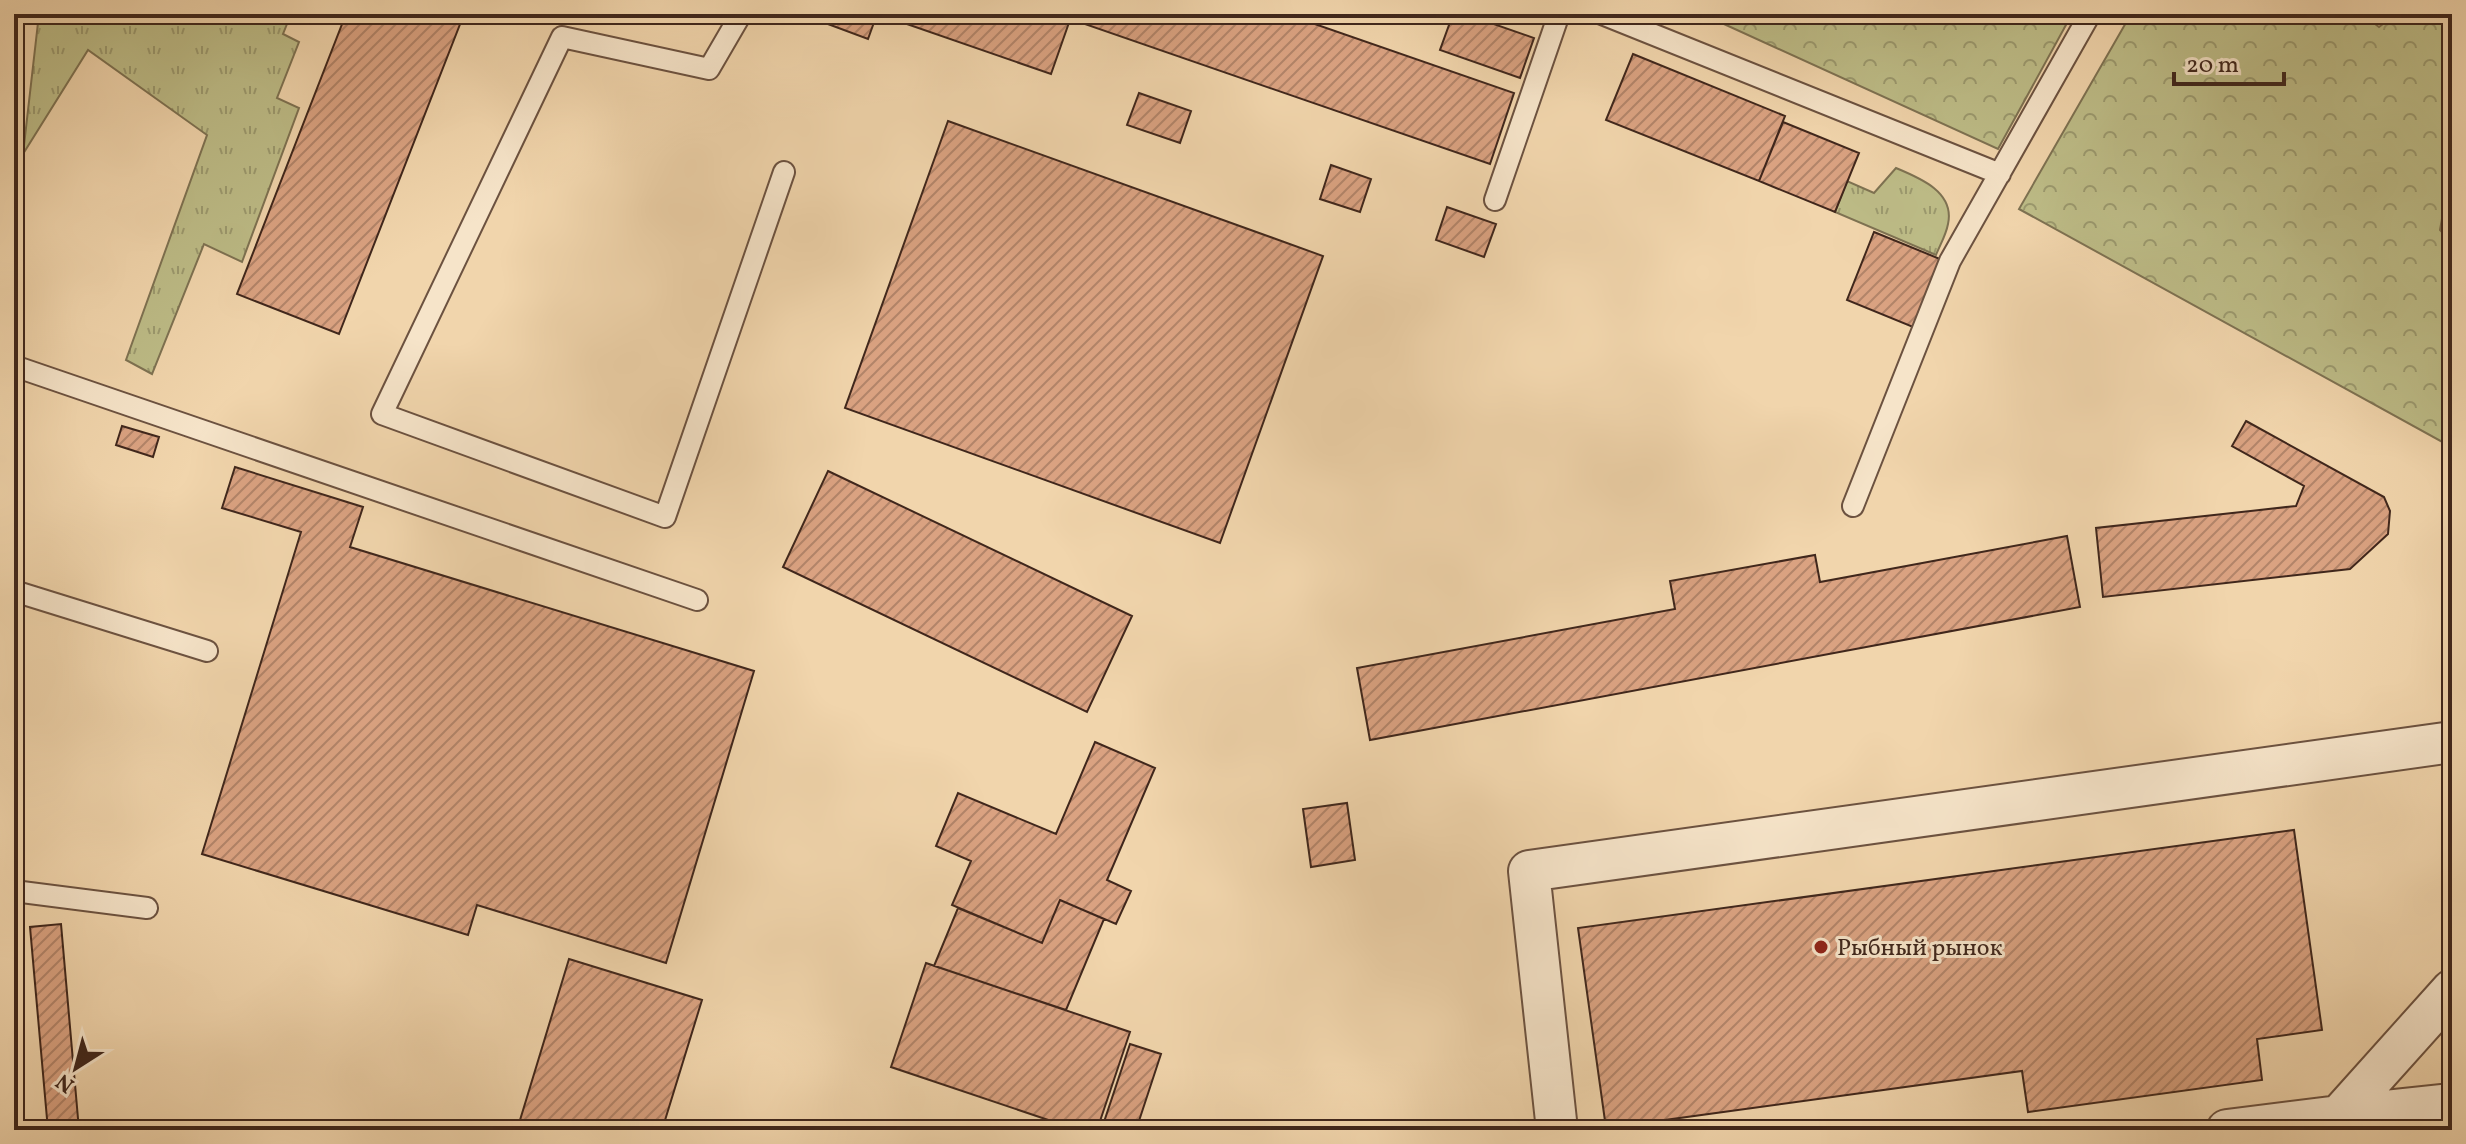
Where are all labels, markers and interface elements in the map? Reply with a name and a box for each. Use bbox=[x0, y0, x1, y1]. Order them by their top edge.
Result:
scale bar bbox=[2174, 36, 2284, 86]
text: 20 m bbox=[2186, 49, 2239, 83]
place label: Рыбный рынок bbox=[1837, 932, 2003, 966]
marker: Рыбный рынок bbox=[1812, 938, 1830, 956]
north arrow bbox=[36, 1028, 116, 1108]
text: N bbox=[50, 1065, 81, 1099]

